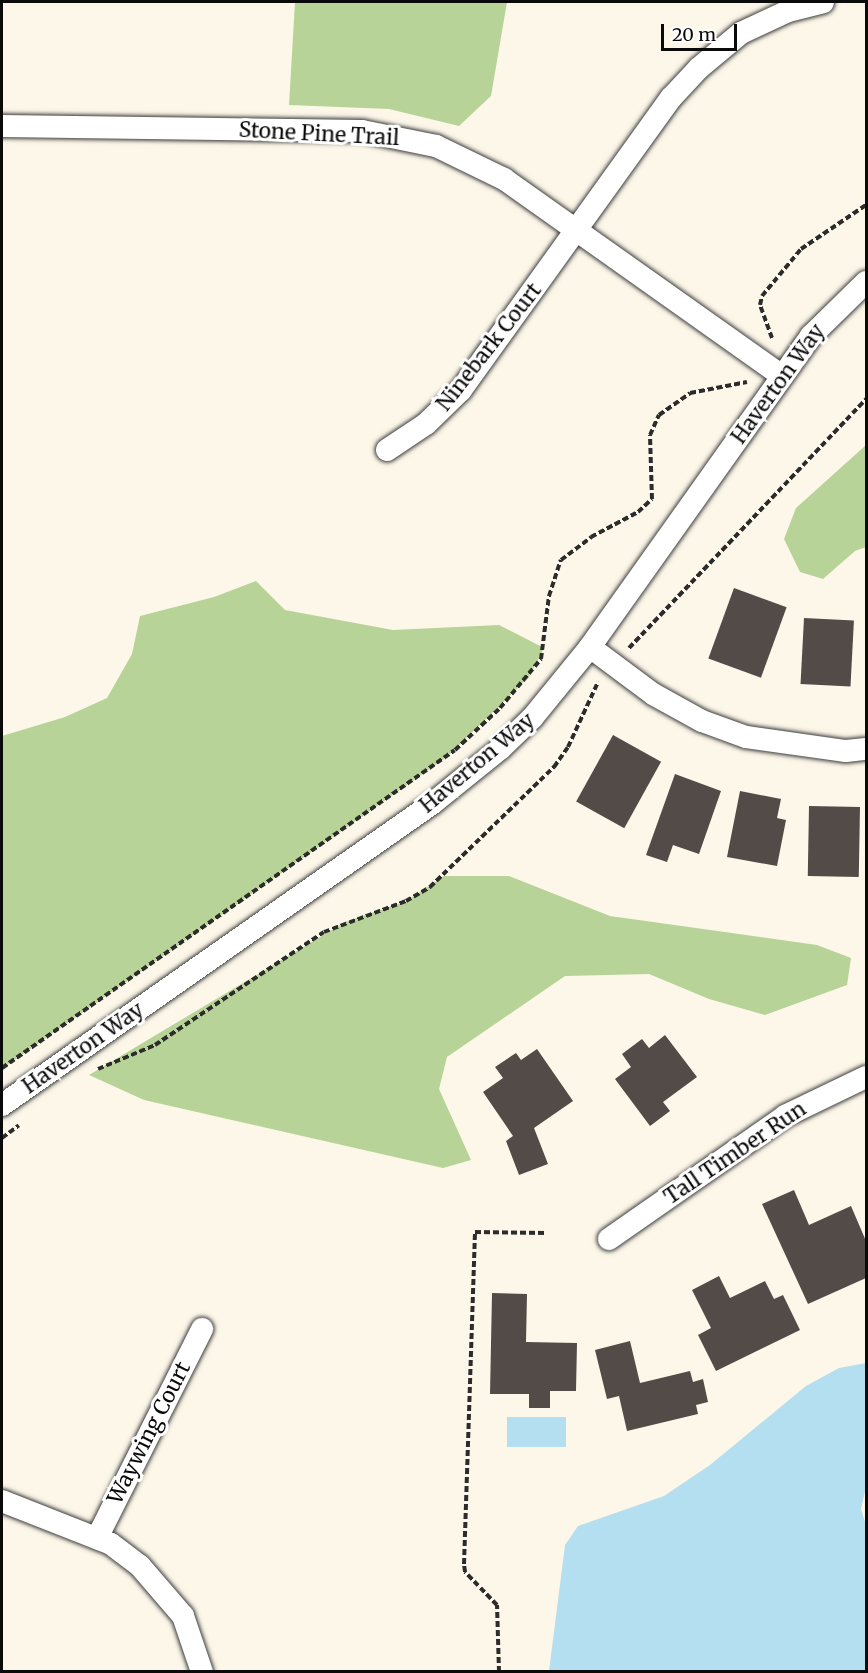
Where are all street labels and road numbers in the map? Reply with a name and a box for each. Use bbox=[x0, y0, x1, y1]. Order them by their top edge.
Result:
street label: Stone Pine Trail bbox=[238, 117, 400, 151]
street label: Ninebark Court bbox=[431, 278, 547, 416]
street label: Haverton Way bbox=[726, 319, 830, 449]
street label: Haverton Way bbox=[415, 708, 539, 818]
street label: Haverton Way bbox=[18, 997, 148, 1099]
street label: Tall Timber Run bbox=[659, 1096, 811, 1210]
street label: Waywing Court bbox=[102, 1358, 196, 1508]

